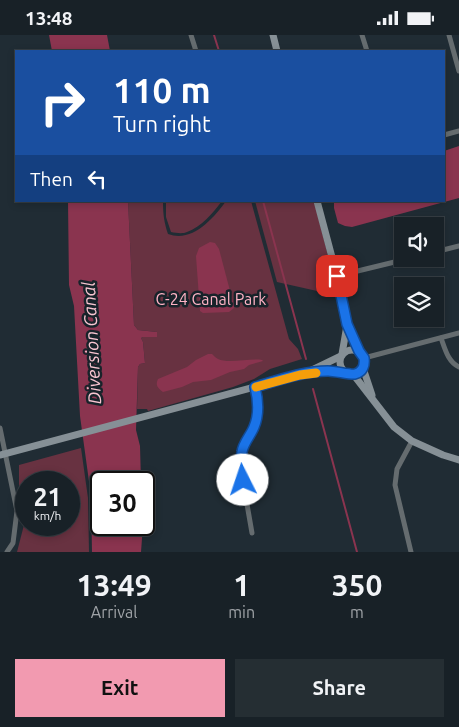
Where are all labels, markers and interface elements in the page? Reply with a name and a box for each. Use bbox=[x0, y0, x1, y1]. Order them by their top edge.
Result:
text: 13:48 bbox=[25, 7, 73, 29]
icon: right bbox=[30, 70, 95, 135]
text: 110 m bbox=[113, 70, 211, 110]
text: Turn right bbox=[113, 111, 211, 136]
icon: left bbox=[83, 165, 111, 193]
text: Then bbox=[30, 168, 73, 190]
map controls bbox=[394, 217, 444, 327]
button: sound bbox=[394, 217, 444, 267]
pin bbox=[316, 255, 358, 297]
icon: arrive bbox=[323, 262, 351, 290]
button: layers bbox=[394, 277, 444, 327]
water label: Diversion Canal bbox=[78, 281, 104, 405]
park label: C-24 Canal Park bbox=[156, 290, 266, 308]
position arrow bbox=[216, 453, 268, 505]
speed limit sign: 30 bbox=[90, 471, 155, 536]
text: 21 bbox=[33, 483, 62, 511]
text: km/h bbox=[34, 509, 61, 522]
text: 13:49 bbox=[77, 568, 152, 602]
text: 1 bbox=[233, 568, 250, 602]
text: 350 bbox=[332, 568, 382, 602]
text: Arrival bbox=[91, 603, 137, 621]
text: min bbox=[228, 603, 255, 621]
text: m bbox=[350, 603, 364, 621]
button: Exit bbox=[15, 659, 225, 717]
button: Share bbox=[235, 659, 444, 717]

